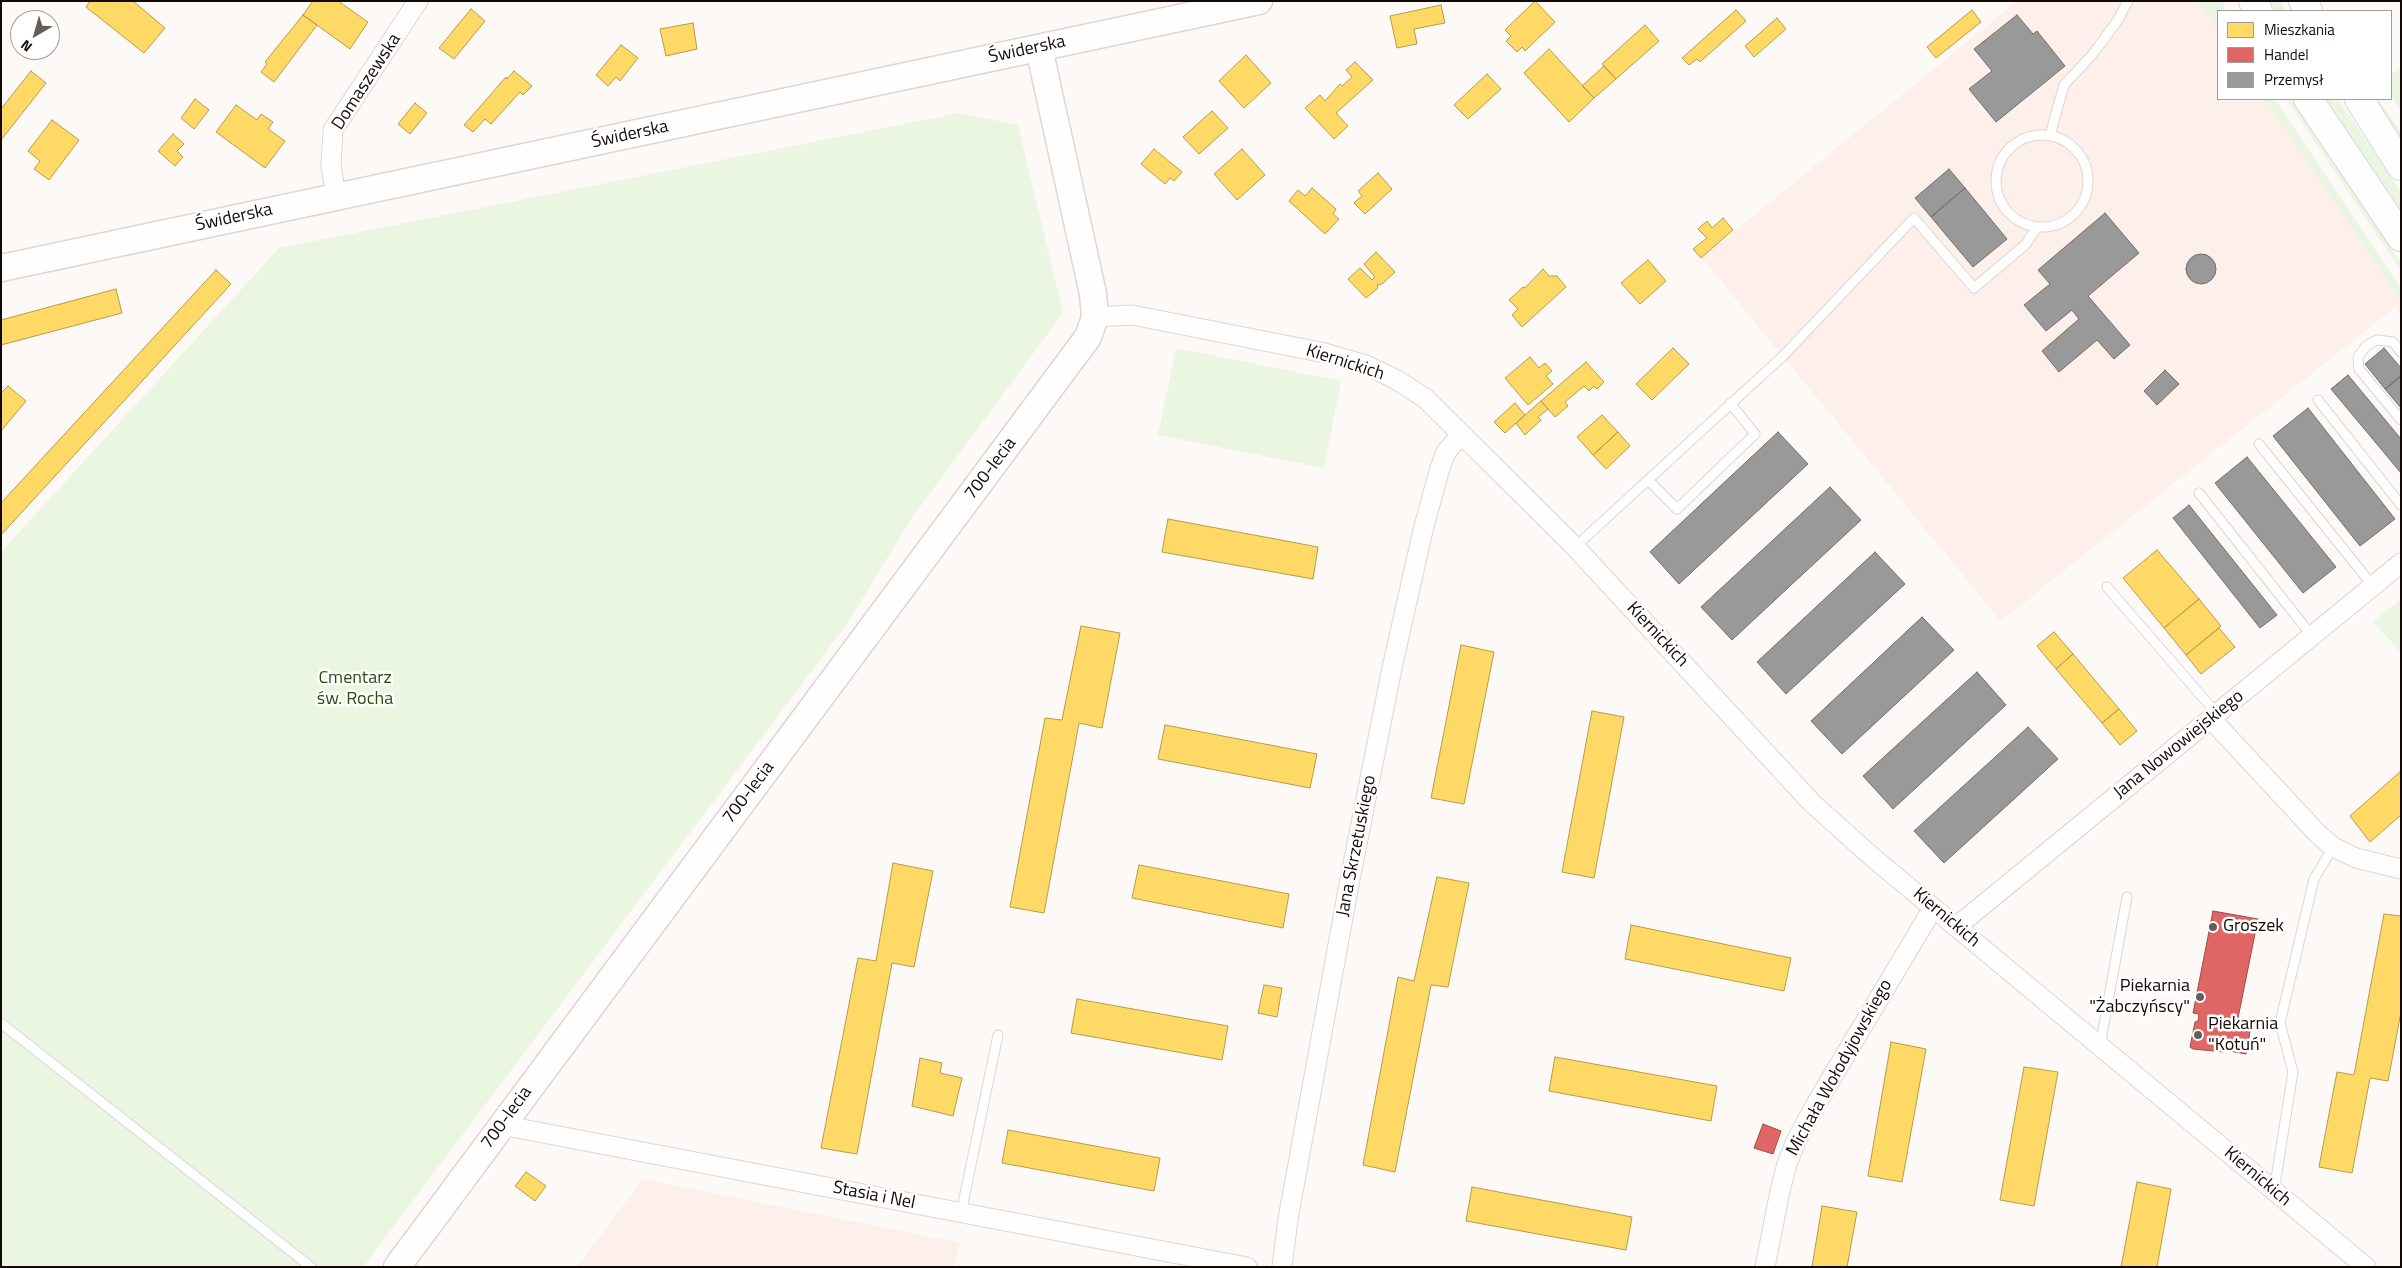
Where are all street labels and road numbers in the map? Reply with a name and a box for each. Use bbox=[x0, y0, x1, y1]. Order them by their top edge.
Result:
street label: Domaszewska bbox=[328, 30, 406, 134]
street label: Świderska bbox=[987, 31, 1067, 69]
street label: Świderska bbox=[590, 116, 670, 154]
street label: Świderska bbox=[194, 199, 274, 237]
street label: Kiernickich bbox=[1303, 340, 1387, 386]
street label: 700-lecia bbox=[961, 434, 1021, 504]
street label: Kiernickich bbox=[1621, 598, 1693, 672]
street label: Jana Nowowiejskiego bbox=[2110, 686, 2248, 804]
street label: 700-lecia bbox=[719, 758, 779, 828]
street label: Jana Skrzetuskiego bbox=[1333, 774, 1381, 918]
street label: Kiernickich bbox=[1908, 884, 1984, 952]
street label: Michała Wołodyjowskiego bbox=[1782, 976, 1898, 1160]
street label: 700-lecia bbox=[477, 1082, 537, 1154]
street label: Kiernickich bbox=[2219, 1143, 2295, 1211]
street label: Stasia i Nel bbox=[831, 1177, 917, 1215]

